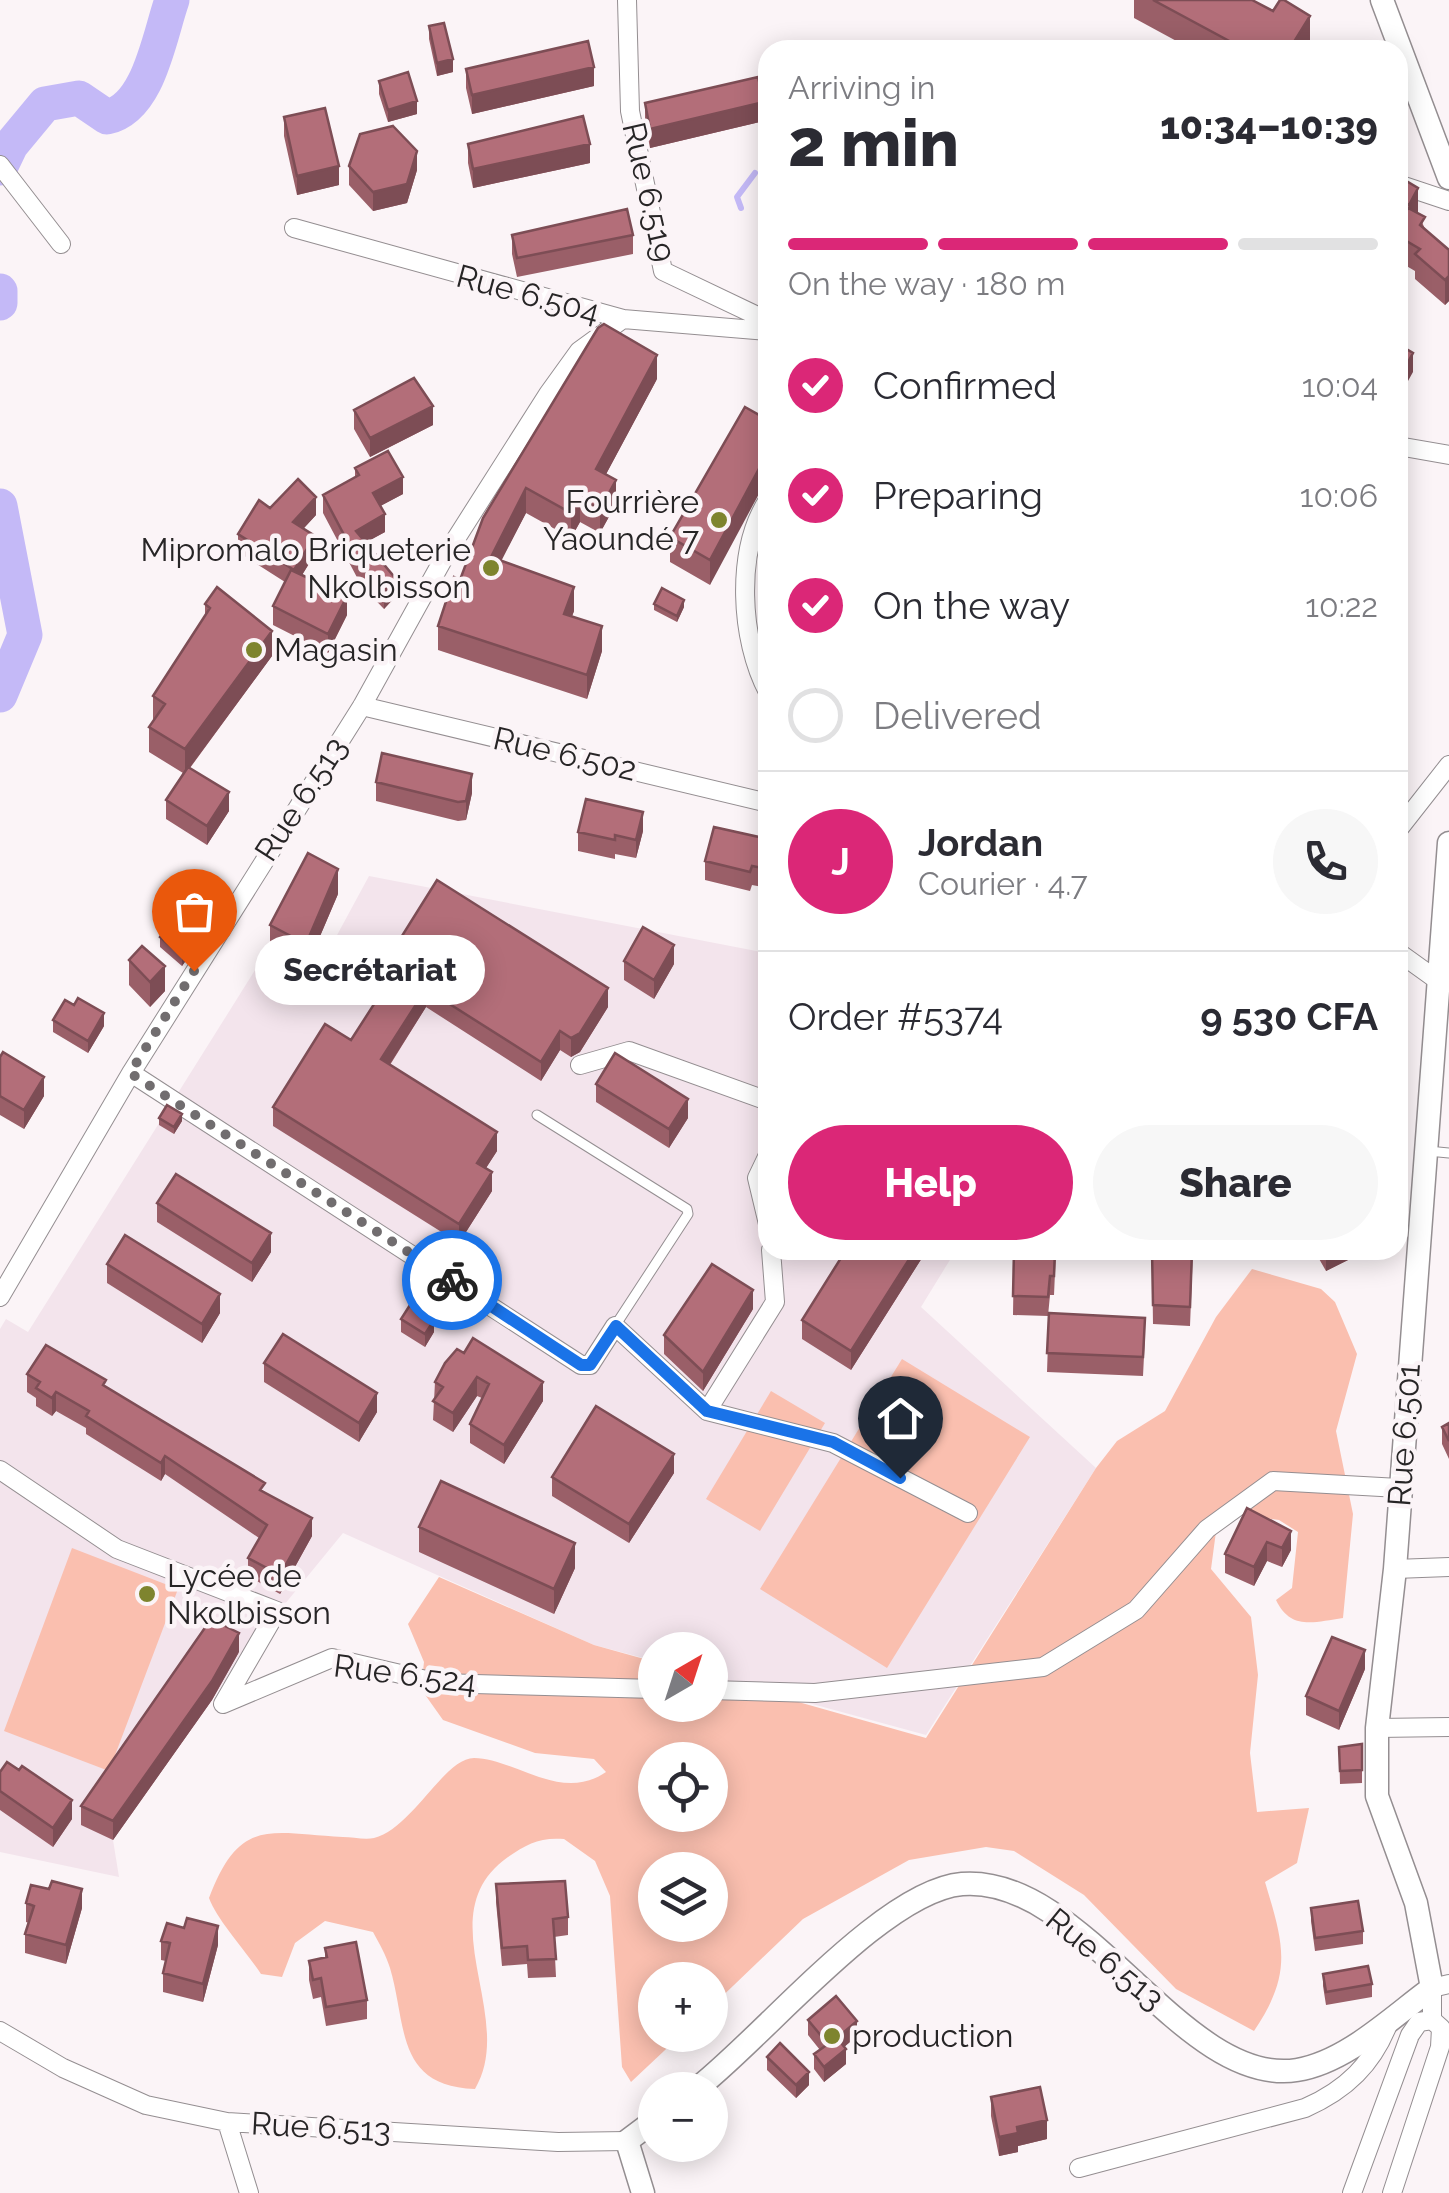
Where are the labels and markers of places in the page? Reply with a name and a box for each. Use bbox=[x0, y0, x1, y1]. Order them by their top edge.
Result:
place label: Fourrière Yaoundé 7 bbox=[543, 483, 699, 557]
marker: Fourrière Yaoundé 7 bbox=[708, 509, 730, 531]
place label: Mipromalo Briqueterie Nkolbisson bbox=[141, 531, 471, 605]
marker: Mipromalo Briqueterie Nkolbisson bbox=[480, 557, 502, 579]
place label: Magasin bbox=[274, 631, 398, 668]
marker: Magasin bbox=[243, 639, 265, 661]
pin bbox=[152, 869, 237, 972]
callout: Secrétariat bbox=[254, 936, 484, 1006]
pin bbox=[858, 1376, 943, 1479]
place label: Lycée de Nkolbisson bbox=[167, 1557, 331, 1631]
marker: Lycée de Nkolbisson bbox=[136, 1583, 158, 1605]
place label: production bbox=[852, 2017, 1013, 2054]
marker: production bbox=[821, 2025, 843, 2047]

